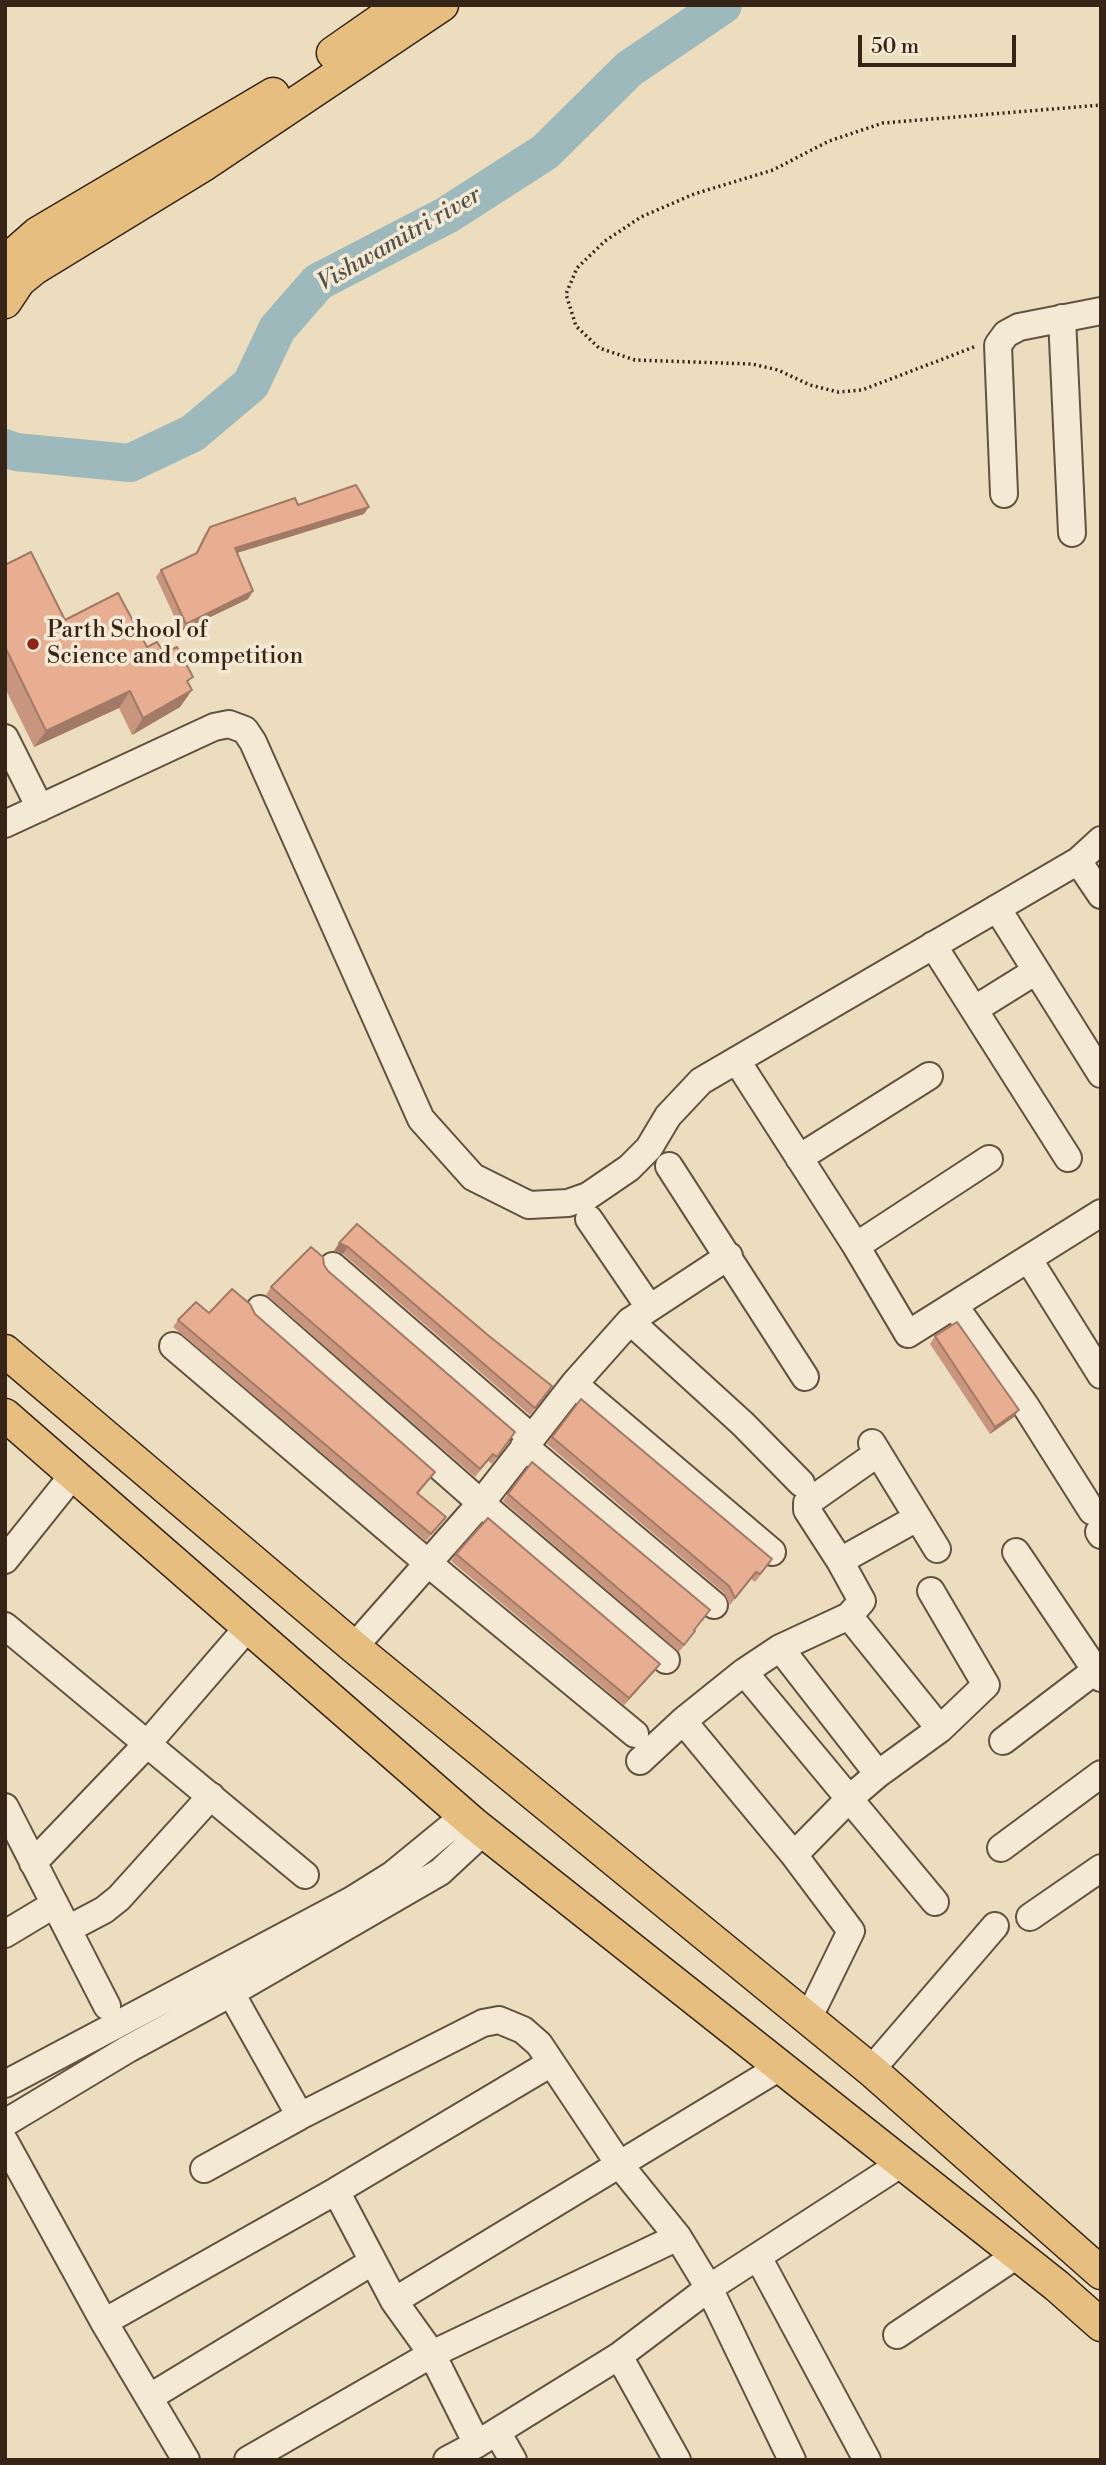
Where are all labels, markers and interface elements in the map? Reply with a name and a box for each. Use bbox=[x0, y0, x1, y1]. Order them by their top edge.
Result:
scale bar bbox=[861, 21, 1018, 65]
text: 50 m bbox=[871, 34, 919, 60]
water label: Vishwamitri river bbox=[313, 182, 487, 298]
place label: Parth School of Science and competition bbox=[47, 617, 303, 671]
marker: Parth School of Science and competition bbox=[25, 636, 41, 652]

